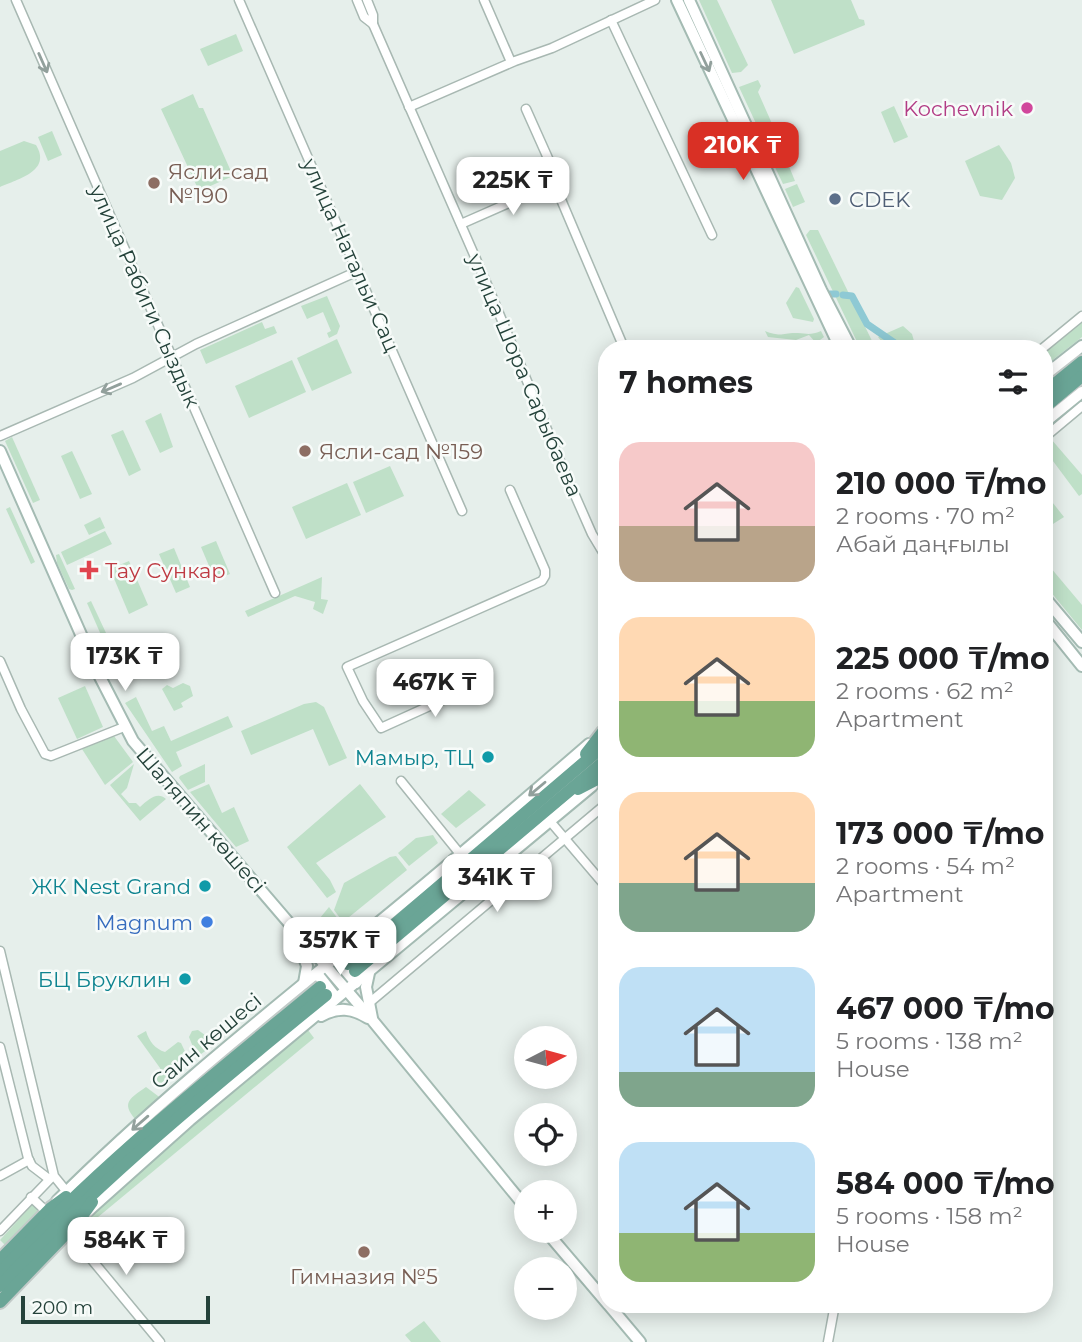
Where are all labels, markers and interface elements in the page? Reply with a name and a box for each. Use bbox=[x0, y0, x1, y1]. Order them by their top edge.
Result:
one-way arrow bbox=[37, 51, 50, 73]
one-way arrow bbox=[699, 51, 712, 72]
place label: Kochevnik bbox=[903, 96, 1013, 121]
marker: Kochevnik bbox=[1019, 100, 1035, 116]
pin: 210K ₸ bbox=[686, 122, 800, 182]
text: 210K ₸ bbox=[704, 131, 782, 159]
street label: улица Натальи Сац bbox=[297, 153, 405, 356]
pin: 225K ₸ bbox=[456, 158, 570, 217]
place label: Ясли-сад №190 bbox=[168, 159, 269, 208]
text: 225K ₸ bbox=[472, 166, 554, 194]
marker: Ясли-сад №190 bbox=[146, 175, 162, 191]
street label: улица Рабиги Сыздык bbox=[84, 180, 205, 411]
place label: CDEK bbox=[849, 187, 910, 212]
marker: CDEK bbox=[827, 191, 843, 207]
street label: улица Шора Сарыбаева bbox=[462, 249, 588, 500]
icon: filters bbox=[994, 363, 1032, 401]
text: 7 homes bbox=[619, 364, 753, 401]
one-way arrow bbox=[100, 382, 122, 395]
place label: Ясли-сад №159 bbox=[319, 439, 483, 464]
marker: Ясли-сад №159 bbox=[297, 443, 313, 459]
text: 210 000 ₸/mo bbox=[836, 465, 1046, 502]
icon: home bbox=[675, 470, 759, 554]
text: 2 rooms · 70 m² bbox=[836, 502, 1015, 530]
text: Абай даңғылы bbox=[836, 530, 1010, 558]
place label: Тау Сункар bbox=[105, 558, 226, 583]
marker: Тау Сункар bbox=[79, 560, 99, 580]
pin: 173K ₸ bbox=[68, 634, 182, 693]
text: 225 000 ₸/mo bbox=[836, 640, 1050, 677]
text: 173K ₸ bbox=[86, 642, 164, 670]
icon: home bbox=[675, 645, 759, 729]
pin: 467K ₸ bbox=[378, 660, 492, 719]
text: 467K ₸ bbox=[393, 668, 477, 696]
text: 2 rooms · 62 m² bbox=[836, 677, 1014, 705]
text: Apartment bbox=[836, 705, 964, 733]
street label: Шаляпин көшесі bbox=[131, 742, 271, 898]
place label: Мамыр, ТЦ bbox=[355, 745, 474, 770]
marker: Мамыр, ТЦ bbox=[480, 749, 496, 765]
one-way arrow bbox=[528, 781, 546, 797]
text: 173 000 ₸/mo bbox=[836, 815, 1044, 852]
icon: home bbox=[675, 820, 759, 904]
text: 2 rooms · 54 m² bbox=[836, 852, 1015, 880]
pin: 341K ₸ bbox=[440, 855, 554, 914]
text: 341K ₸ bbox=[458, 863, 536, 891]
place label: ЖК Nest Grand bbox=[31, 874, 191, 899]
marker: ЖК Nest Grand bbox=[197, 878, 213, 894]
text: Apartment bbox=[836, 880, 964, 908]
place label: Magnum bbox=[96, 910, 193, 935]
marker: Magnum bbox=[199, 914, 215, 930]
pin: 357K ₸ bbox=[283, 918, 397, 977]
text: 357K ₸ bbox=[299, 926, 381, 954]
place label: БЦ Бруклин bbox=[38, 967, 171, 992]
marker: БЦ Бруклин bbox=[177, 971, 193, 987]
street label: Саин көшесі bbox=[146, 988, 266, 1094]
text: 467 000 ₸/mo bbox=[836, 990, 1055, 1027]
icon: home bbox=[675, 995, 759, 1079]
north arrow bbox=[514, 1026, 578, 1088]
map controls bbox=[514, 1026, 577, 1320]
text: 5 rooms · 138 m² bbox=[836, 1027, 1023, 1055]
text: House bbox=[836, 1055, 910, 1083]
button: locate bbox=[514, 1103, 577, 1166]
one-way arrow bbox=[132, 1115, 150, 1131]
text: 584 000 ₸/mo bbox=[836, 1165, 1055, 1202]
icon: home bbox=[675, 1170, 759, 1254]
button: + bbox=[514, 1180, 577, 1243]
text: 5 rooms · 158 m² bbox=[836, 1202, 1023, 1230]
pin: 584K ₸ bbox=[69, 1218, 183, 1277]
text: 584K ₸ bbox=[83, 1226, 169, 1254]
text: House bbox=[836, 1230, 910, 1258]
marker: Гимназия №5 bbox=[356, 1244, 372, 1260]
button: − bbox=[514, 1257, 577, 1320]
place label: Гимназия №5 bbox=[290, 1264, 438, 1289]
scale bar bbox=[21, 1293, 210, 1325]
text: 200 m bbox=[32, 1296, 93, 1319]

